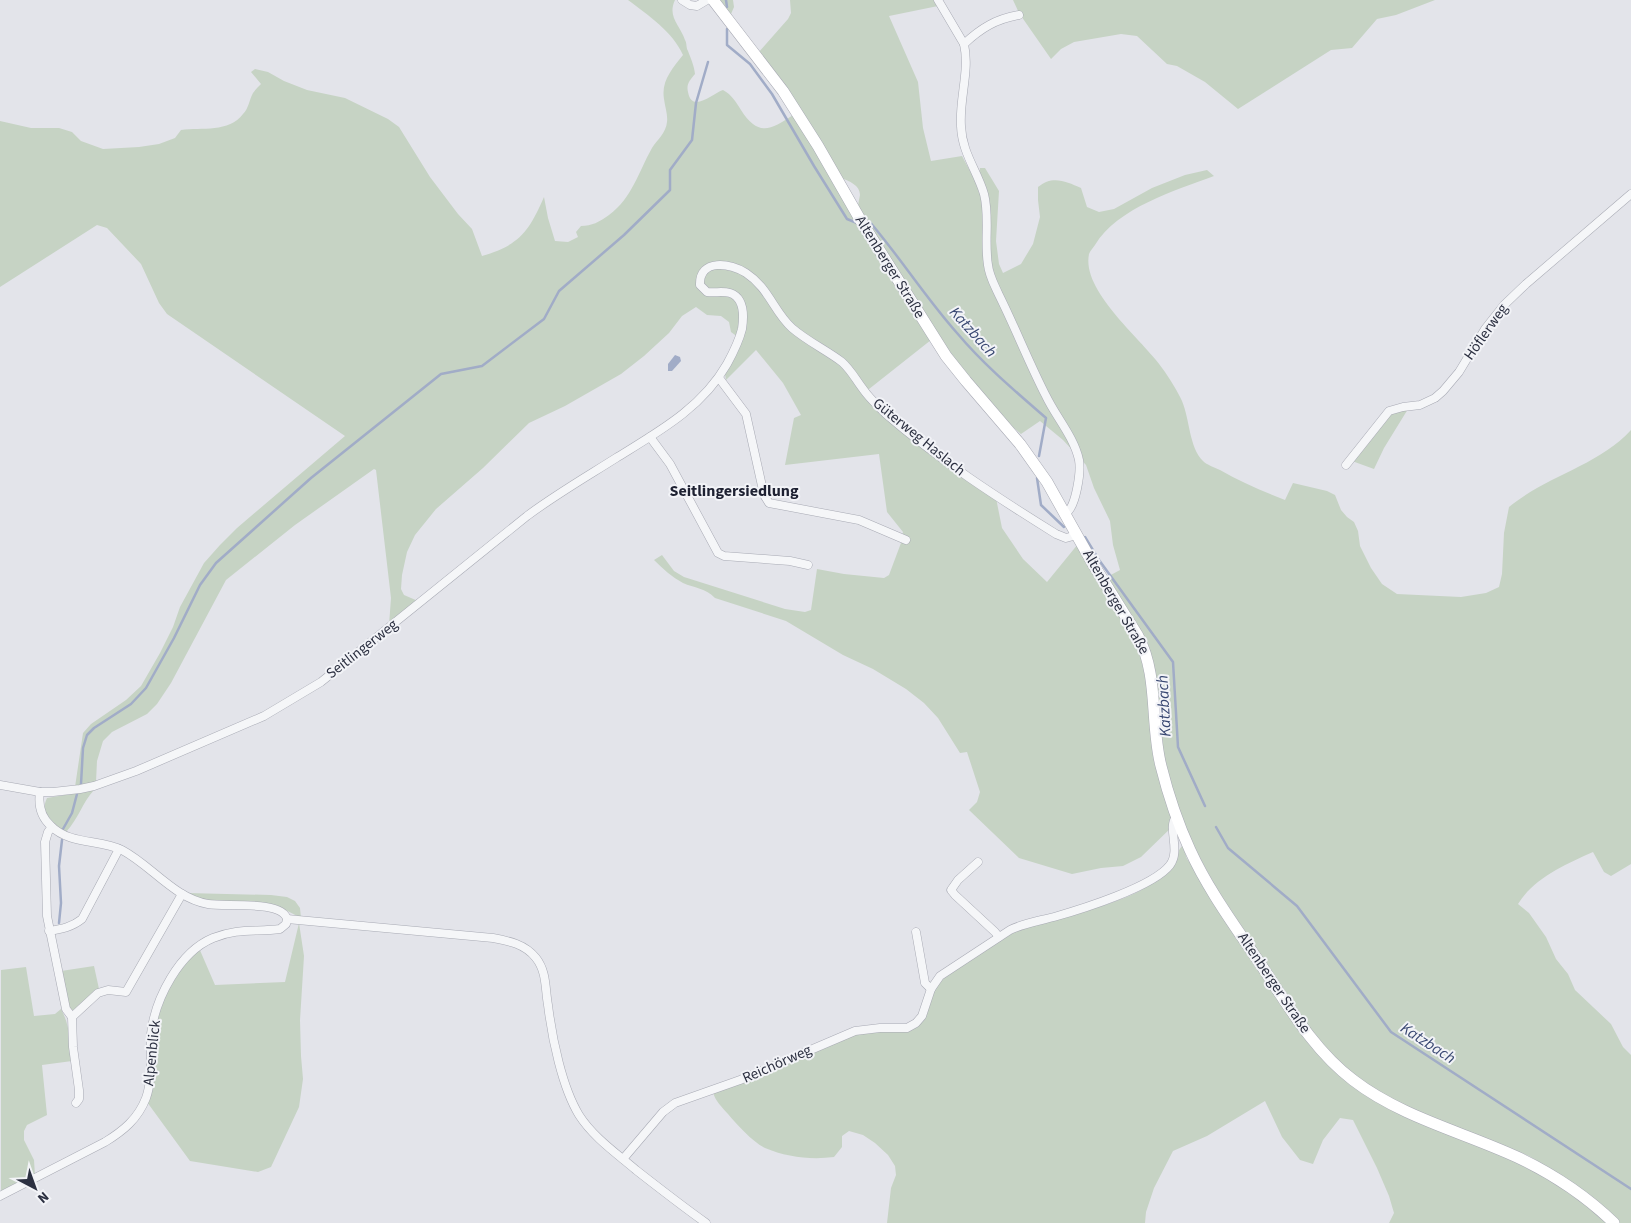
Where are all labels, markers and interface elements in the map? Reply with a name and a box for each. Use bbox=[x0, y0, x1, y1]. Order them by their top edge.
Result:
street label: Altenberger Straße bbox=[850, 212, 930, 322]
street label: Höflerweg bbox=[1459, 299, 1513, 364]
water label: Katzbach bbox=[944, 302, 1002, 362]
street label: Güterweg Haslach bbox=[868, 393, 970, 481]
district label: Seitlingersiedlung bbox=[670, 480, 799, 502]
street label: Altenberger Straße bbox=[1078, 546, 1154, 658]
street label: Seitlingerweg bbox=[322, 614, 403, 684]
water label: Katzbach bbox=[1151, 675, 1177, 737]
street label: Altenberger Straße bbox=[1232, 928, 1316, 1038]
water label: Katzbach bbox=[1396, 1017, 1460, 1069]
street label: Alpenblick bbox=[138, 1019, 166, 1087]
street label: Reichörweg bbox=[739, 1039, 815, 1089]
north arrow bbox=[10, 1163, 60, 1213]
text: N bbox=[33, 1186, 53, 1208]

